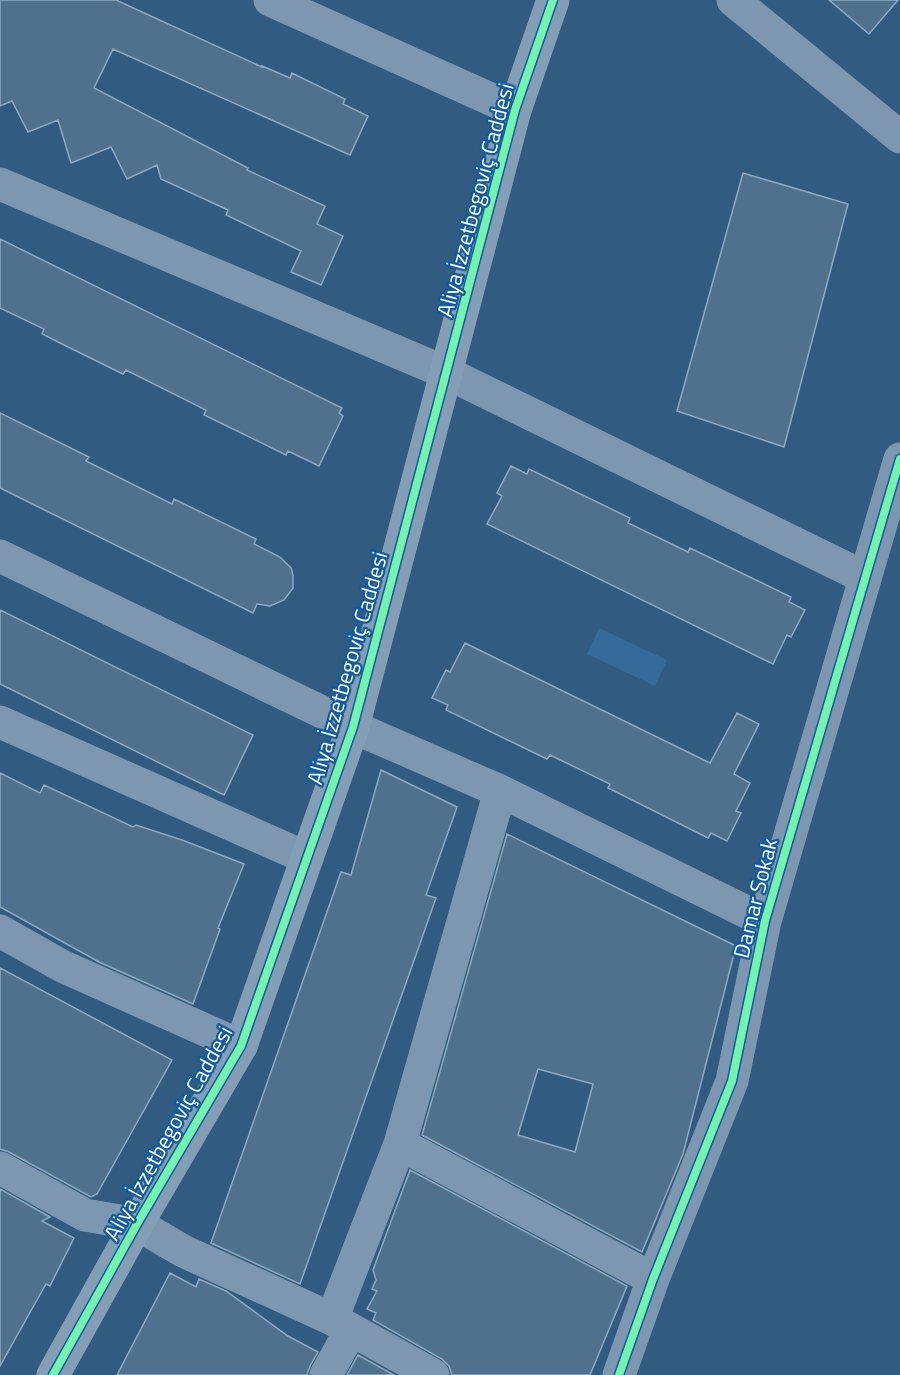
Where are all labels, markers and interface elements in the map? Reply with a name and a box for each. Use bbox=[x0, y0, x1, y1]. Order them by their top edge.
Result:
street label: Aliya İzzetbegoviç Caddesi bbox=[427, 79, 523, 321]
street label: Aliya İzzetbegoviç Caddesi bbox=[297, 547, 397, 789]
street label: Damar Sokak bbox=[724, 834, 786, 962]
street label: Aliya İzzetbegoviç Caddesi bbox=[95, 1019, 241, 1247]

